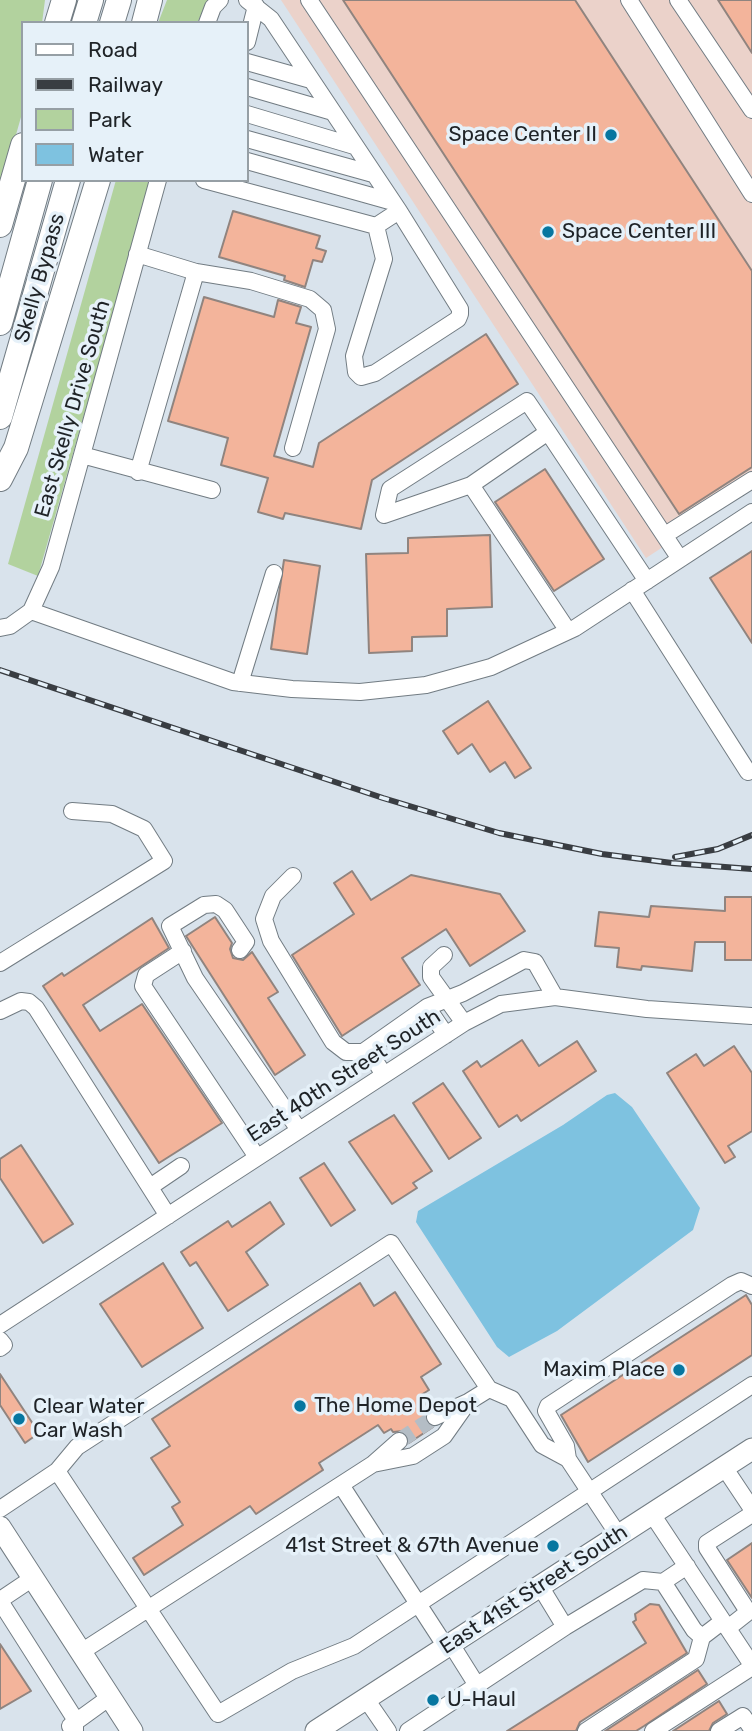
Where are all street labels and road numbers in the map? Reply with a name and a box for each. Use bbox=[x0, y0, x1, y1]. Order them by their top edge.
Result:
street label: Skelly Bypass bbox=[10, 210, 70, 346]
street label: East Skelly Drive South bbox=[30, 297, 116, 521]
street label: East 40th Street South bbox=[243, 1004, 445, 1148]
street label: East 41st Street South bbox=[435, 1520, 633, 1660]

